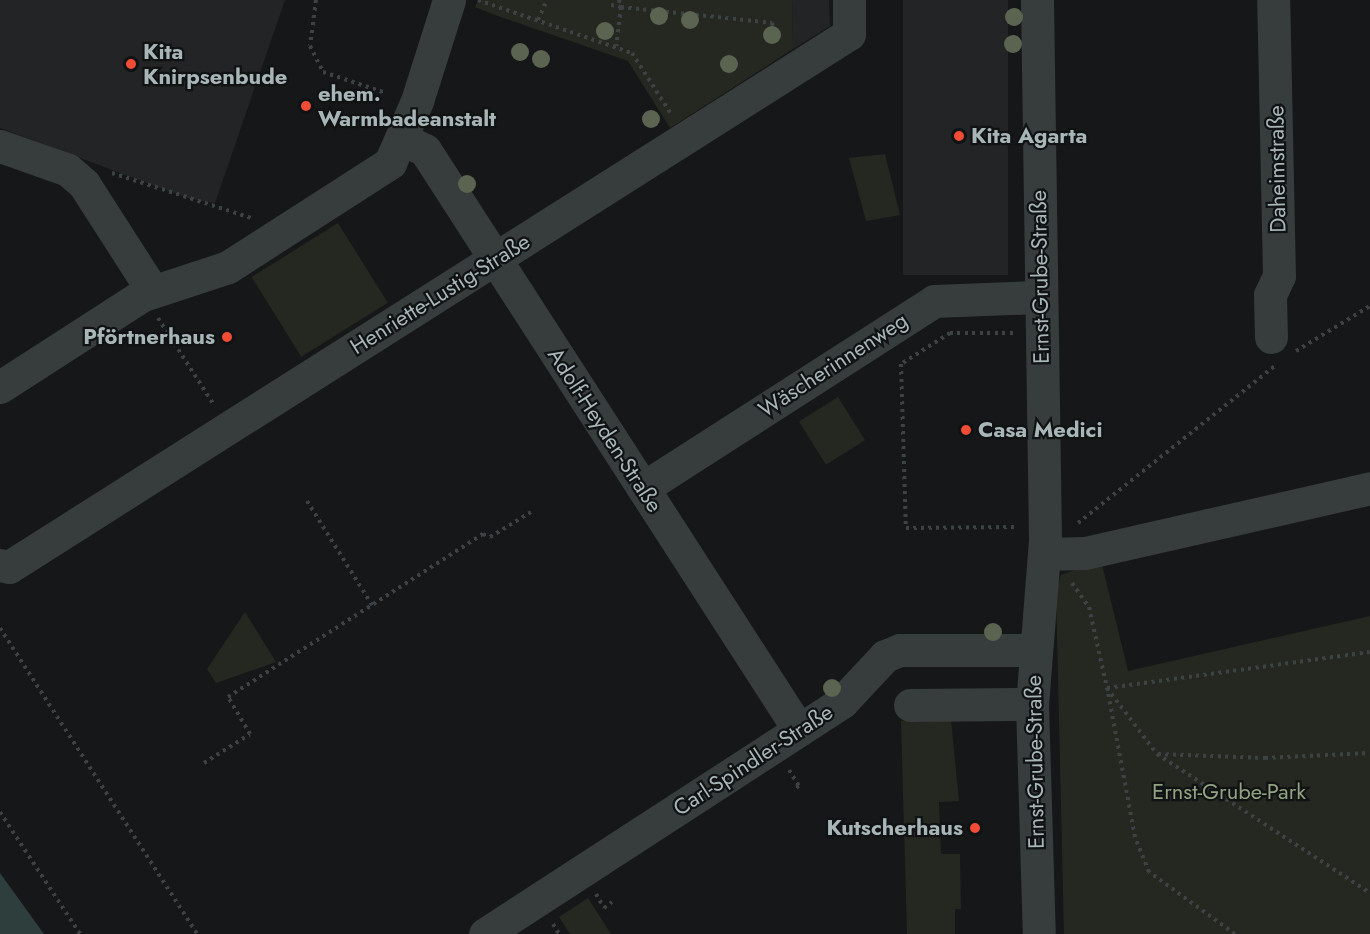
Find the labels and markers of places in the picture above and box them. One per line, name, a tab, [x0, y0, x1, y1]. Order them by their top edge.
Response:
place label: Kita Knirpsenbude	[143, 38, 287, 90]
marker: Kita Knirpsenbude	[124, 57, 138, 71]
place label: ehem. Warmbadeanstalt	[318, 80, 496, 132]
marker: ehem. Warmbadeanstalt	[299, 99, 313, 113]
place label: Kita Agarta	[971, 123, 1087, 149]
marker: Kita Agarta	[952, 129, 966, 143]
place label: Pförtnerhaus	[83, 324, 215, 350]
marker: Pförtnerhaus	[220, 330, 234, 344]
place label: Casa Medici	[978, 417, 1103, 443]
marker: Casa Medici	[959, 423, 973, 437]
place label: Kutscherhaus	[827, 815, 963, 841]
marker: Kutscherhaus	[968, 821, 982, 835]

